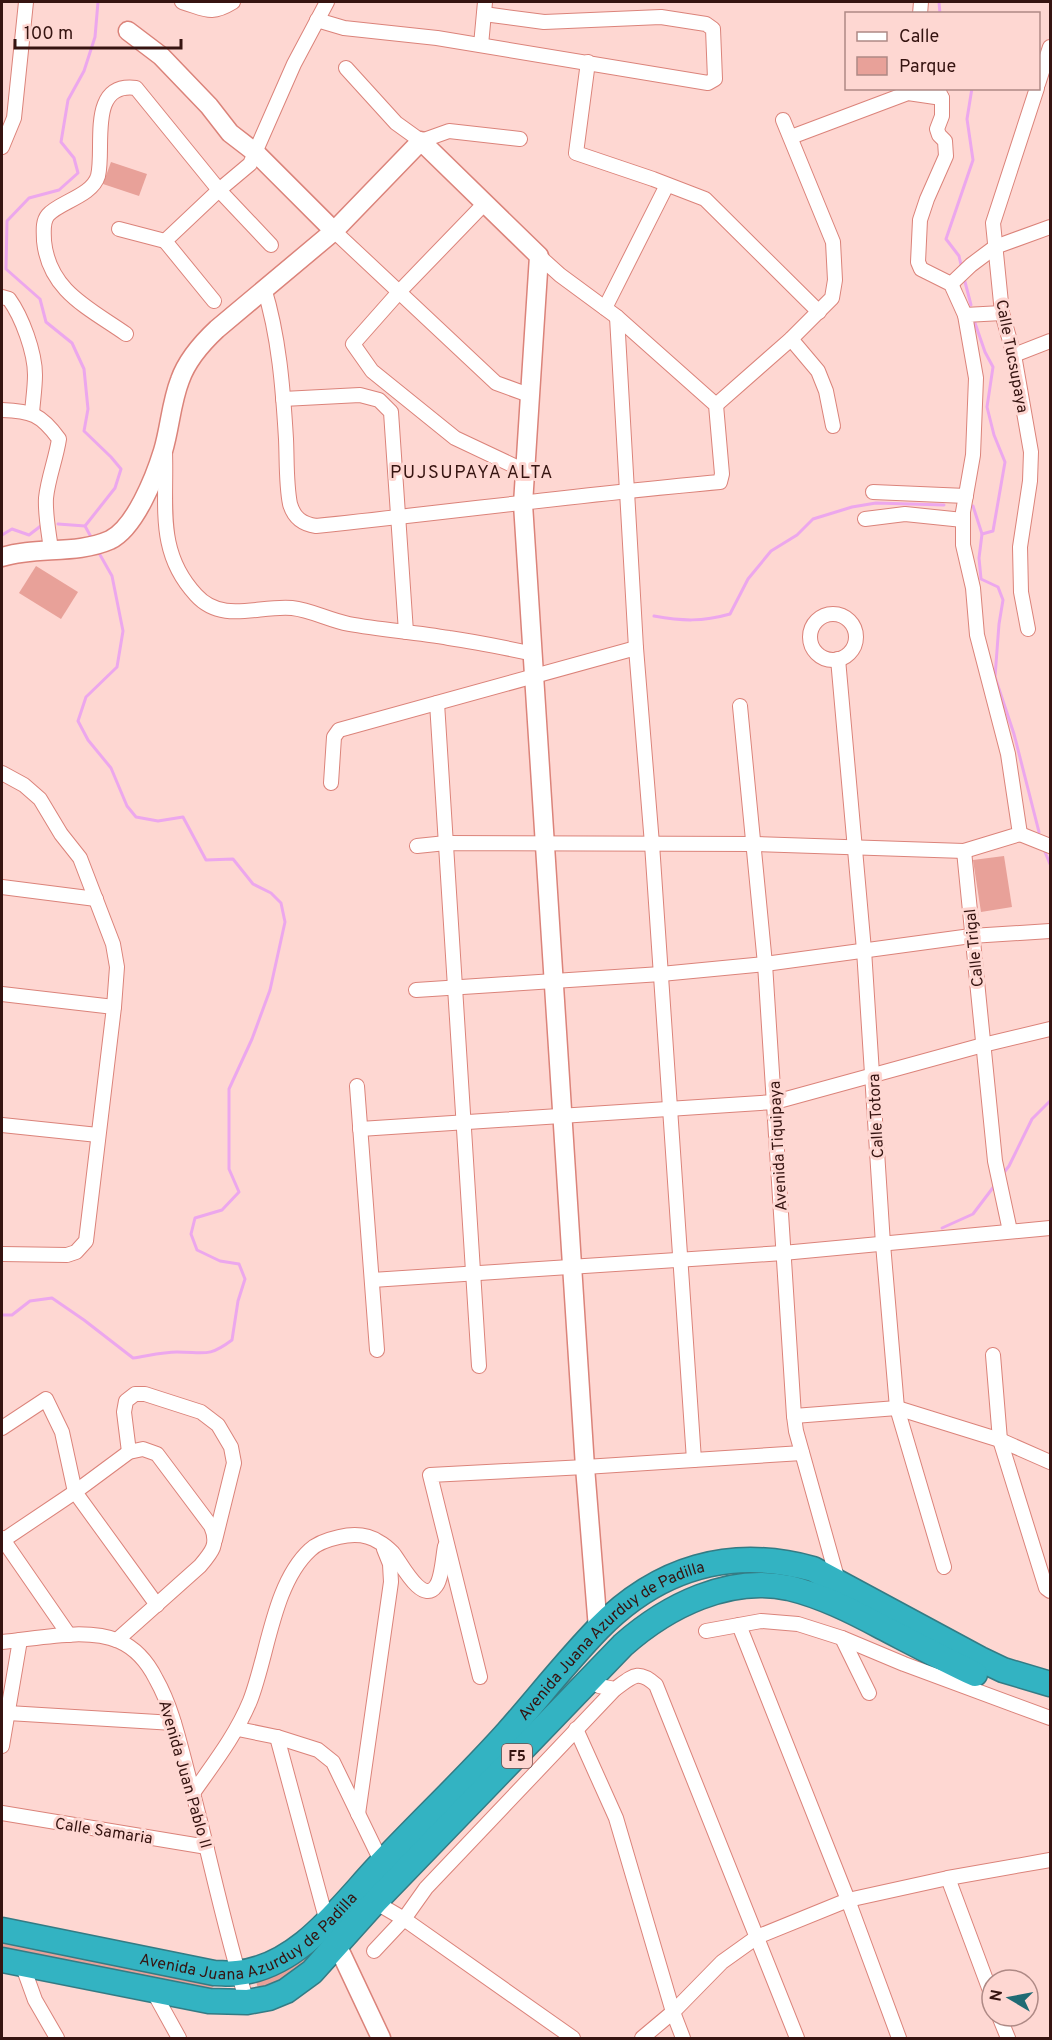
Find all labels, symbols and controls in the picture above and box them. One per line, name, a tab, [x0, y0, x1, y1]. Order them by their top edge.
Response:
scale bar	[15, 12, 182, 50]
legend	[845, 12, 1040, 90]
text: 100 m	[24, 23, 73, 46]
text: Calle	[899, 26, 939, 49]
text: Parque	[899, 56, 956, 79]
street label: Calle Tucsupaya	[990, 298, 1032, 415]
district label: PUJSUPAYA ALTA	[390, 462, 554, 485]
street label: Calle Trigal	[961, 908, 989, 988]
street label: Calle Totora	[865, 1073, 889, 1159]
street label: Avenida Tiquipaya	[766, 1080, 792, 1211]
street label: Avenida Juana Azurduy de Padilla	[515, 1558, 707, 1725]
street label: Avenida Juan Pablo II	[153, 1698, 215, 1851]
road number: F5	[502, 1744, 532, 1768]
street label: Calle Samaria	[53, 1814, 154, 1850]
street label: Avenida Juana Azurduy de Padilla	[138, 1889, 362, 1986]
north arrow	[980, 1968, 1040, 2028]
text: N	[986, 1988, 1008, 2003]

